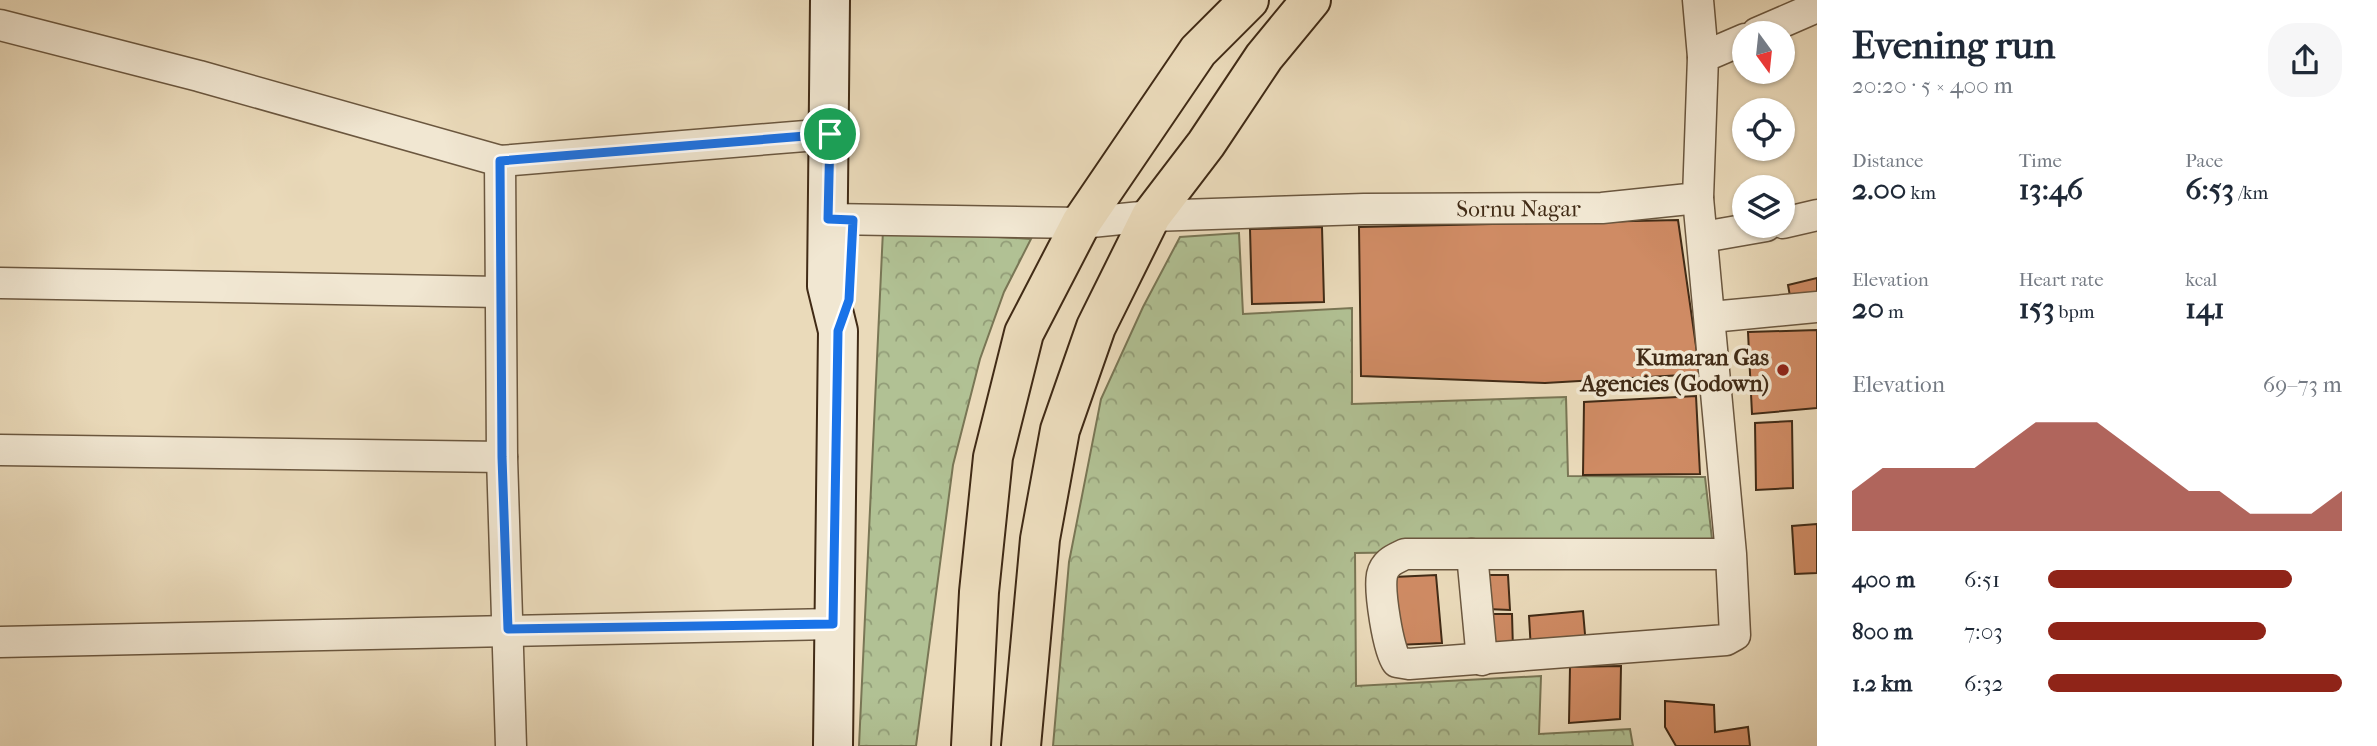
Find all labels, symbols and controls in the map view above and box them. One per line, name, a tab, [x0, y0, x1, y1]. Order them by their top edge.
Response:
north arrow	[1732, 21, 1796, 84]
map controls	[1732, 21, 1795, 238]
text: Evening run	[1852, 23, 2055, 68]
button: share	[2268, 23, 2342, 97]
text: 20:20 · 5 × 400 m	[1852, 72, 2013, 99]
button: locate	[1732, 98, 1795, 161]
pin	[800, 104, 860, 164]
icon: arrive	[811, 115, 849, 153]
text: Distance	[1852, 150, 1923, 172]
text: Time	[2019, 150, 2062, 172]
text: Pace	[2185, 150, 2223, 172]
text: 2.00	[1852, 172, 1906, 207]
text: 13:46	[2019, 172, 2083, 207]
text: 6:53	[2185, 172, 2234, 207]
button: layers	[1732, 175, 1795, 238]
text: km	[1906, 182, 1936, 204]
text: /km	[2234, 182, 2268, 204]
street label: Sornu Nagar	[1456, 195, 1581, 223]
text: Elevation	[1852, 269, 1929, 291]
text: Heart rate	[2019, 269, 2104, 291]
text: kcal	[2185, 269, 2217, 291]
text: 20	[1852, 291, 1884, 326]
text: 153	[2019, 291, 2055, 326]
text: 141	[2185, 291, 2224, 326]
text: m	[1884, 301, 1904, 323]
text: bpm	[2055, 301, 2095, 323]
place label: Kumaran Gas Agencies (Godown)	[1579, 344, 1769, 397]
marker: Kumaran Gas Agencies (Godown)	[1775, 362, 1791, 378]
text: Elevation	[1852, 371, 1945, 398]
text: 69–73 m	[2263, 371, 2342, 398]
text: 400 m	[1852, 566, 1915, 593]
text: 6:51	[1964, 566, 2000, 593]
text: 800 m	[1852, 618, 1913, 645]
text: 7:03	[1964, 618, 2003, 645]
text: 1.2 km	[1852, 670, 1912, 697]
text: 6:32	[1964, 670, 2003, 697]

